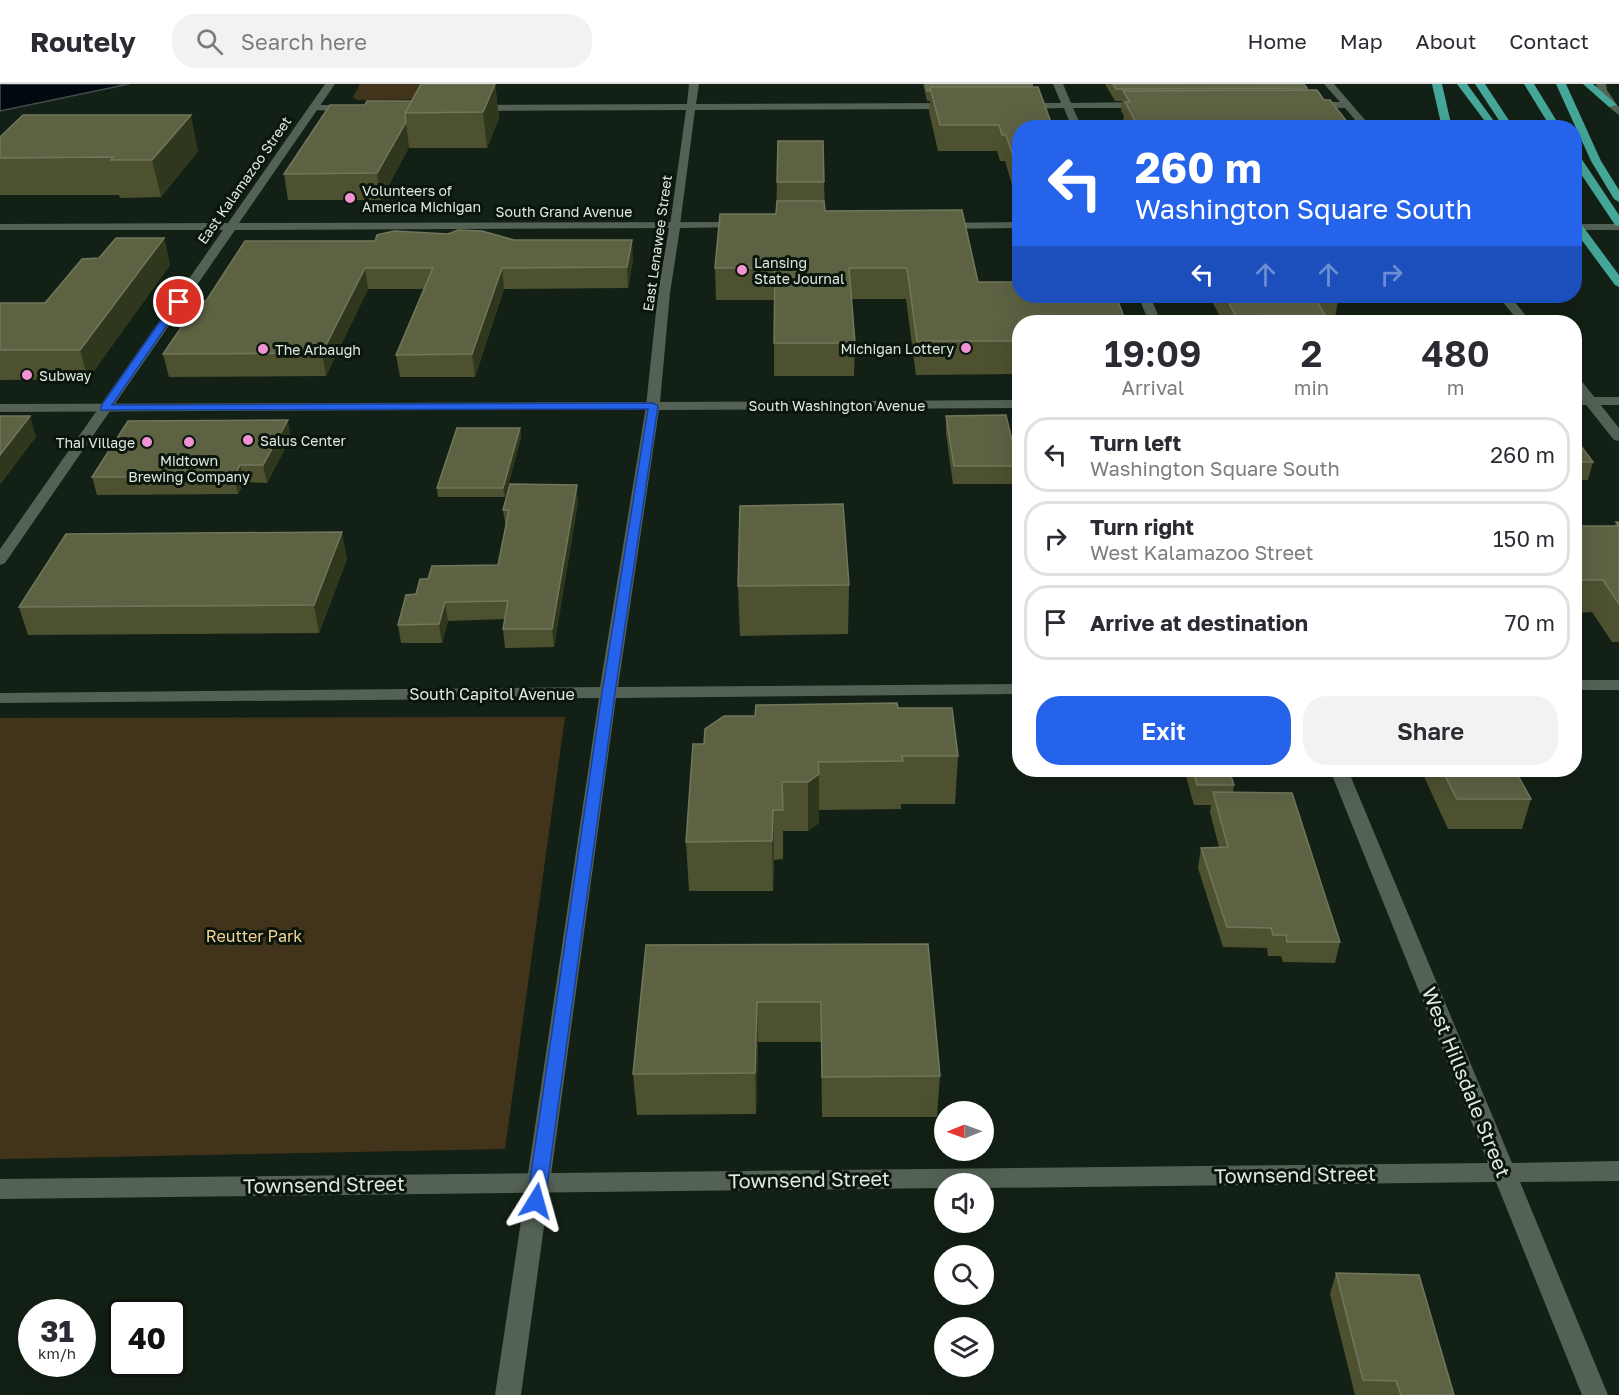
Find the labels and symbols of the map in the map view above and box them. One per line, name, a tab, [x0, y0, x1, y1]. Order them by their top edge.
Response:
street label: East Kalamazoo Street	[193, 113, 295, 247]
street label: East Lenawee Street	[639, 174, 675, 312]
place label: Volunteers of America Michigan	[362, 182, 481, 215]
marker: Volunteers of America Michigan	[343, 191, 357, 205]
street label: South Grand Avenue	[496, 203, 632, 220]
place label: Lansing State Journal	[754, 254, 844, 287]
marker: Lansing State Journal	[735, 263, 749, 277]
pin	[153, 276, 204, 327]
place label: Michigan Lottery	[840, 340, 954, 357]
place label: The Arbaugh	[275, 341, 361, 358]
marker: Michigan Lottery	[959, 341, 973, 355]
marker: The Arbaugh	[256, 342, 270, 356]
place label: Subway	[39, 367, 92, 384]
marker: Subway	[20, 368, 34, 382]
street label: South Washington Avenue	[749, 397, 925, 414]
place label: Salus Center	[260, 432, 347, 449]
marker: Salus Center	[241, 433, 255, 447]
place label: Thai Village	[56, 434, 135, 451]
marker: Thai Village	[140, 435, 154, 449]
marker: Midtown Brewing Company	[182, 435, 196, 449]
place label: Midtown Brewing Company	[128, 452, 250, 485]
street label: South Capitol Avenue	[409, 684, 575, 704]
park label: Reutter Park	[206, 926, 302, 946]
street label: West Hillsdale Street	[1418, 983, 1516, 1181]
north arrow	[934, 1101, 994, 1161]
street label: Townsend Street	[1214, 1161, 1376, 1187]
street label: Townsend Street	[728, 1166, 890, 1192]
position arrow	[504, 1169, 568, 1233]
street label: Townsend Street	[243, 1171, 405, 1197]
speed limit sign: 40	[108, 1299, 186, 1377]

